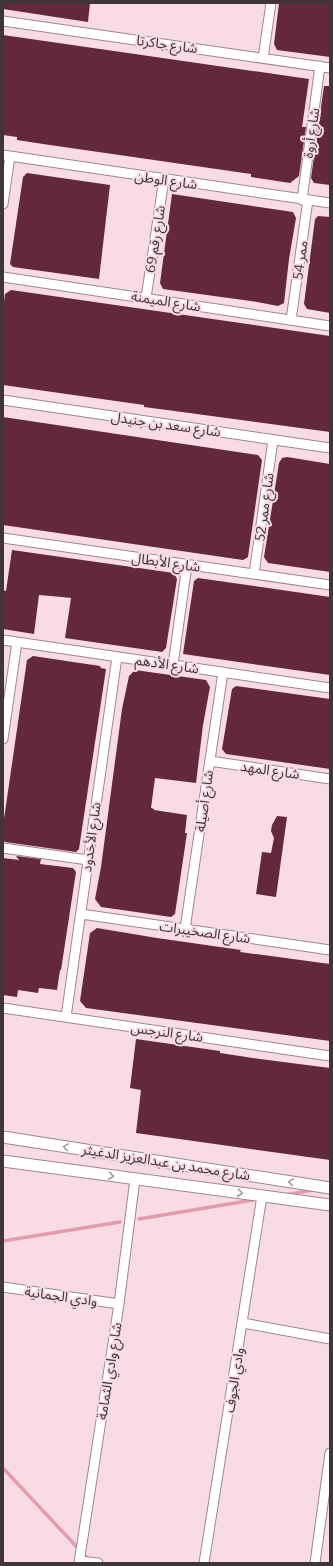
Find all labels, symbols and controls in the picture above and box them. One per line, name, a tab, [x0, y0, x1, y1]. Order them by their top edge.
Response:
street label: شارع جاكرتا	[135, 32, 199, 59]
street label: شارع أروة	[299, 107, 325, 160]
street label: شارع الوطن	[133, 168, 199, 195]
street label: شارع رقم 69	[142, 204, 171, 274]
street label: ممر 54	[289, 239, 312, 281]
street label: شارع الميمنة	[130, 288, 202, 317]
street label: شارع سعد بن جنيدل	[110, 408, 222, 443]
street label: شارع ممر 52	[251, 472, 280, 543]
street label: شارع الأبطال	[130, 549, 201, 578]
street label: شارع الأدهم	[134, 652, 200, 679]
street label: شارع المهد	[239, 758, 301, 785]
street label: شارع أصيلة	[191, 769, 219, 833]
street label: شارع الأخدود	[78, 801, 107, 873]
street label: شارع الصخيبرات	[158, 918, 252, 949]
street label: شارع النرجس	[129, 1019, 204, 1048]
street label: شارع محمد بن عبدالعزيز الدغيثر	[79, 1141, 251, 1186]
one-way arrow	[63, 1143, 69, 1152]
one-way arrow	[108, 1171, 114, 1180]
one-way arrow	[288, 1178, 295, 1187]
one-way arrow	[237, 1188, 243, 1197]
street label: وادي الجمانية	[23, 1283, 99, 1312]
street label: شارع وادي الثمامة	[93, 1321, 128, 1421]
street label: وادي الجوف	[221, 1346, 250, 1414]

